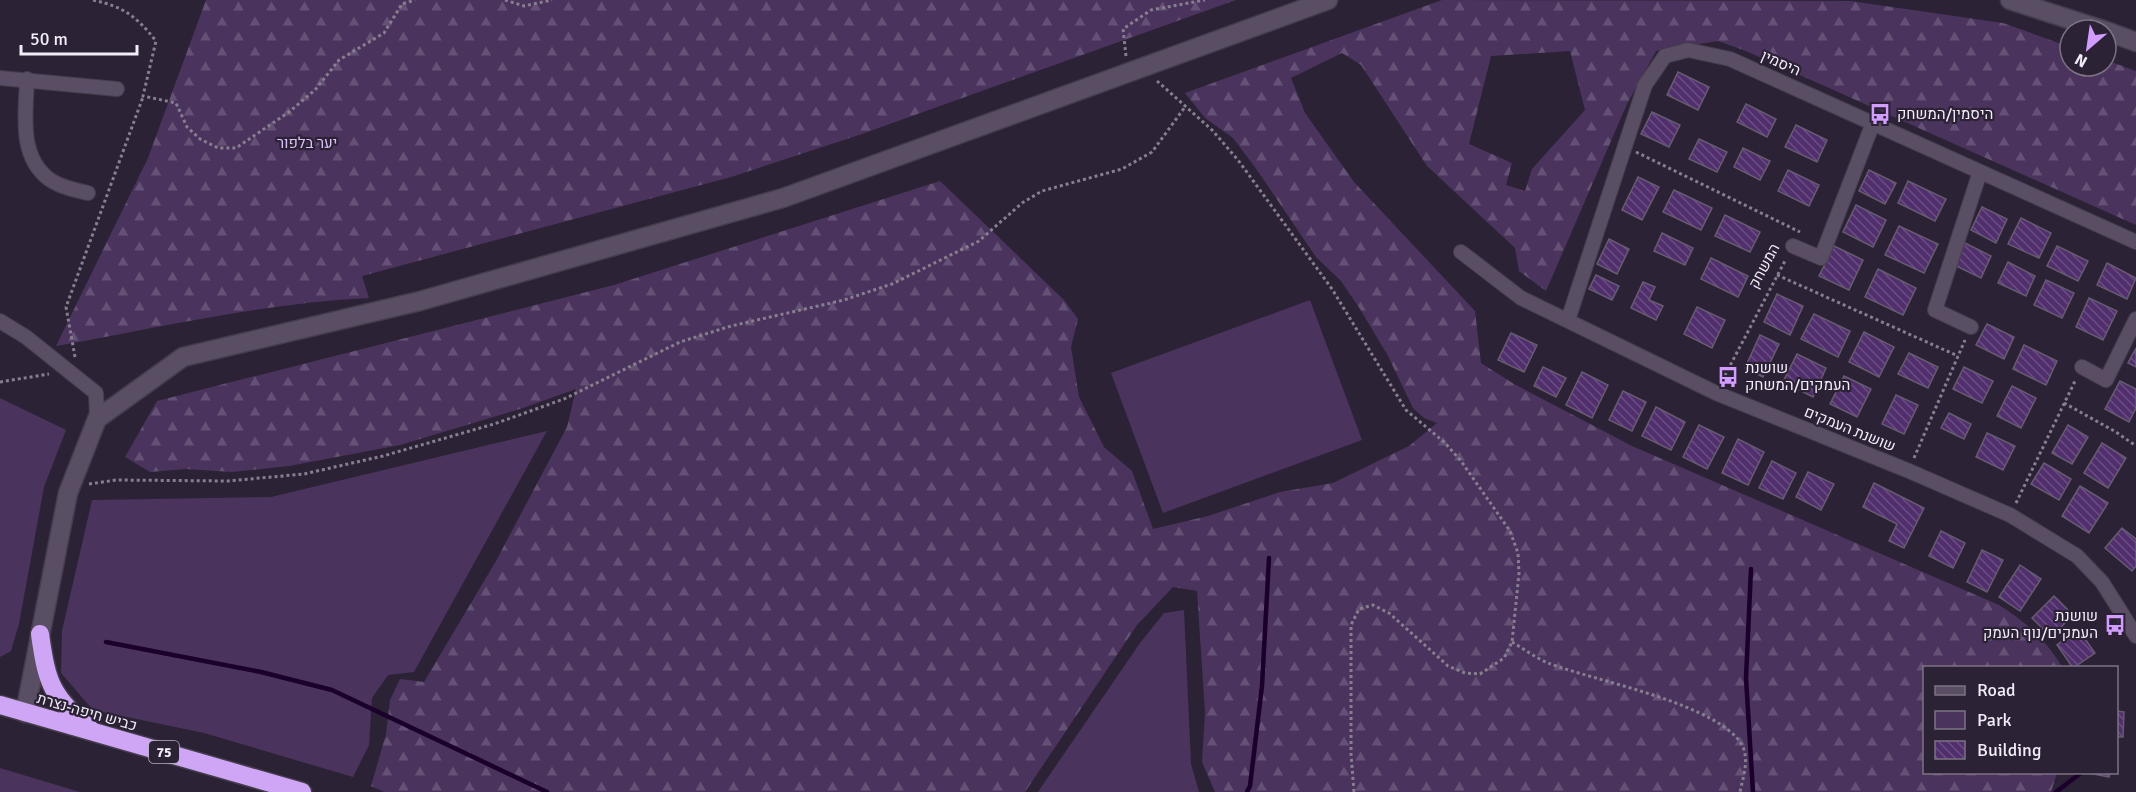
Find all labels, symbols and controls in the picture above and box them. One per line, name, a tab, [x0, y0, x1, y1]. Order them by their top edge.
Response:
scale bar	[21, 18, 136, 56]
north arrow	[2058, 18, 2118, 78]
text: 50 m	[30, 28, 68, 50]
street label: היסמין	[1758, 46, 1804, 80]
text: N	[2071, 49, 2091, 72]
bus stop icon: היסמין/המשחק	[1868, 102, 1892, 126]
place label: היסמין/המשחק	[1897, 105, 1993, 123]
park label: יער בלפור	[277, 134, 337, 152]
street label: המשחק	[1745, 240, 1783, 292]
place label: שושנת העמקים/המשחק	[1745, 359, 1850, 394]
bus stop icon: שושנת העמקים/המשחק	[1716, 365, 1740, 389]
street label: שושנת העמקים	[1802, 403, 1898, 455]
place label: שושנת העמקים/נוף העמק	[1983, 607, 2098, 642]
bus stop icon: שושנת העמקים/נוף העמק	[2103, 613, 2127, 637]
legend	[1923, 666, 2118, 774]
text: Road	[1977, 679, 2016, 701]
street label: כביש חיפה-נצרת	[35, 689, 139, 735]
text: Park	[1977, 709, 2012, 731]
text: Building	[1977, 739, 2041, 761]
road number: 75	[149, 741, 179, 763]

